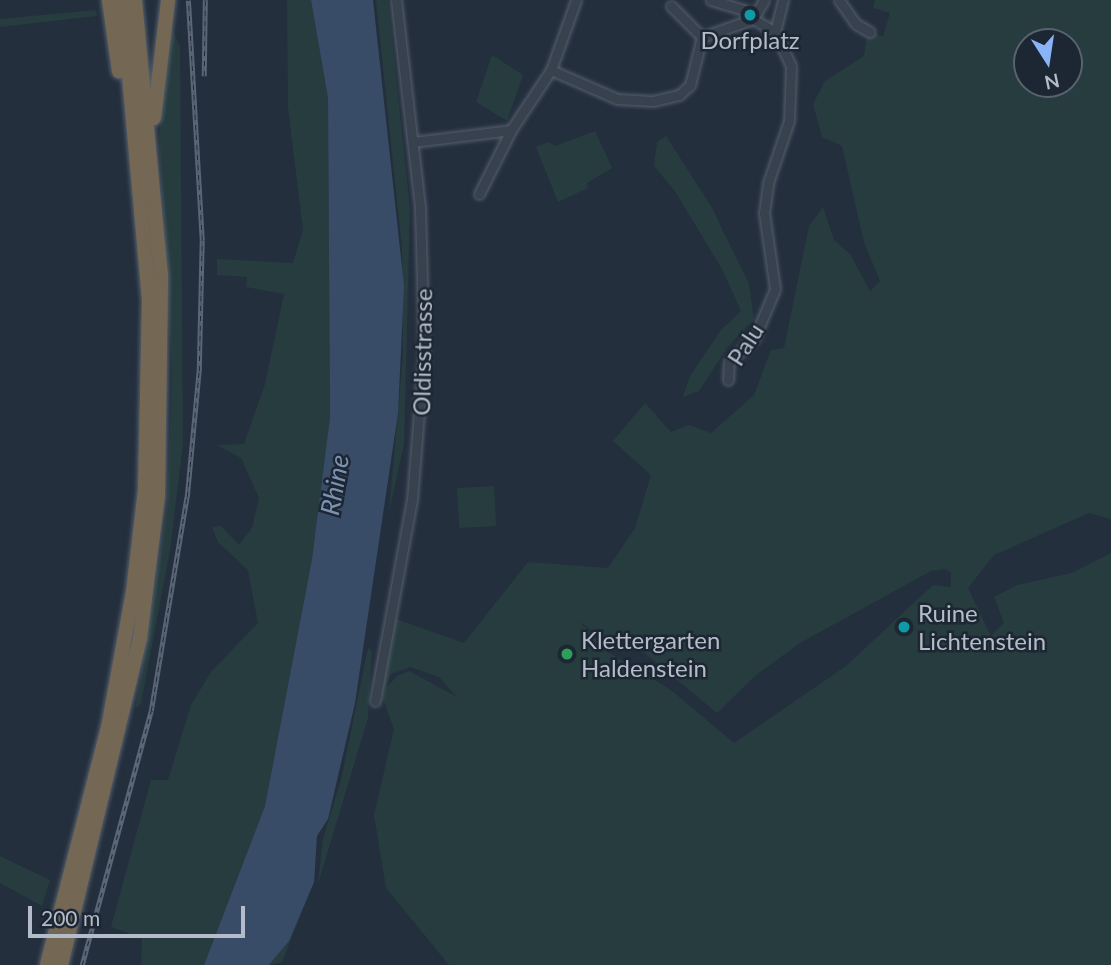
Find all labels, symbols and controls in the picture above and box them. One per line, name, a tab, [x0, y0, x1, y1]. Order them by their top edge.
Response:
marker: Dorfplatz	[742, 7, 758, 23]
place label: Dorfplatz	[700, 26, 800, 54]
north arrow	[1013, 28, 1083, 98]
text: N	[1043, 69, 1062, 95]
street label: Oldisstrasse	[406, 288, 438, 416]
street label: Palu	[721, 317, 769, 371]
water label: Rhine	[314, 452, 356, 518]
place label: Ruine Lichtenstein	[918, 599, 1046, 655]
marker: Ruine Lichtenstein	[896, 619, 912, 635]
place label: Klettergarten Haldenstein	[581, 626, 720, 682]
marker: Klettergarten Haldenstein	[559, 646, 575, 662]
scale bar	[32, 892, 248, 936]
text: 200 m	[41, 905, 100, 930]

